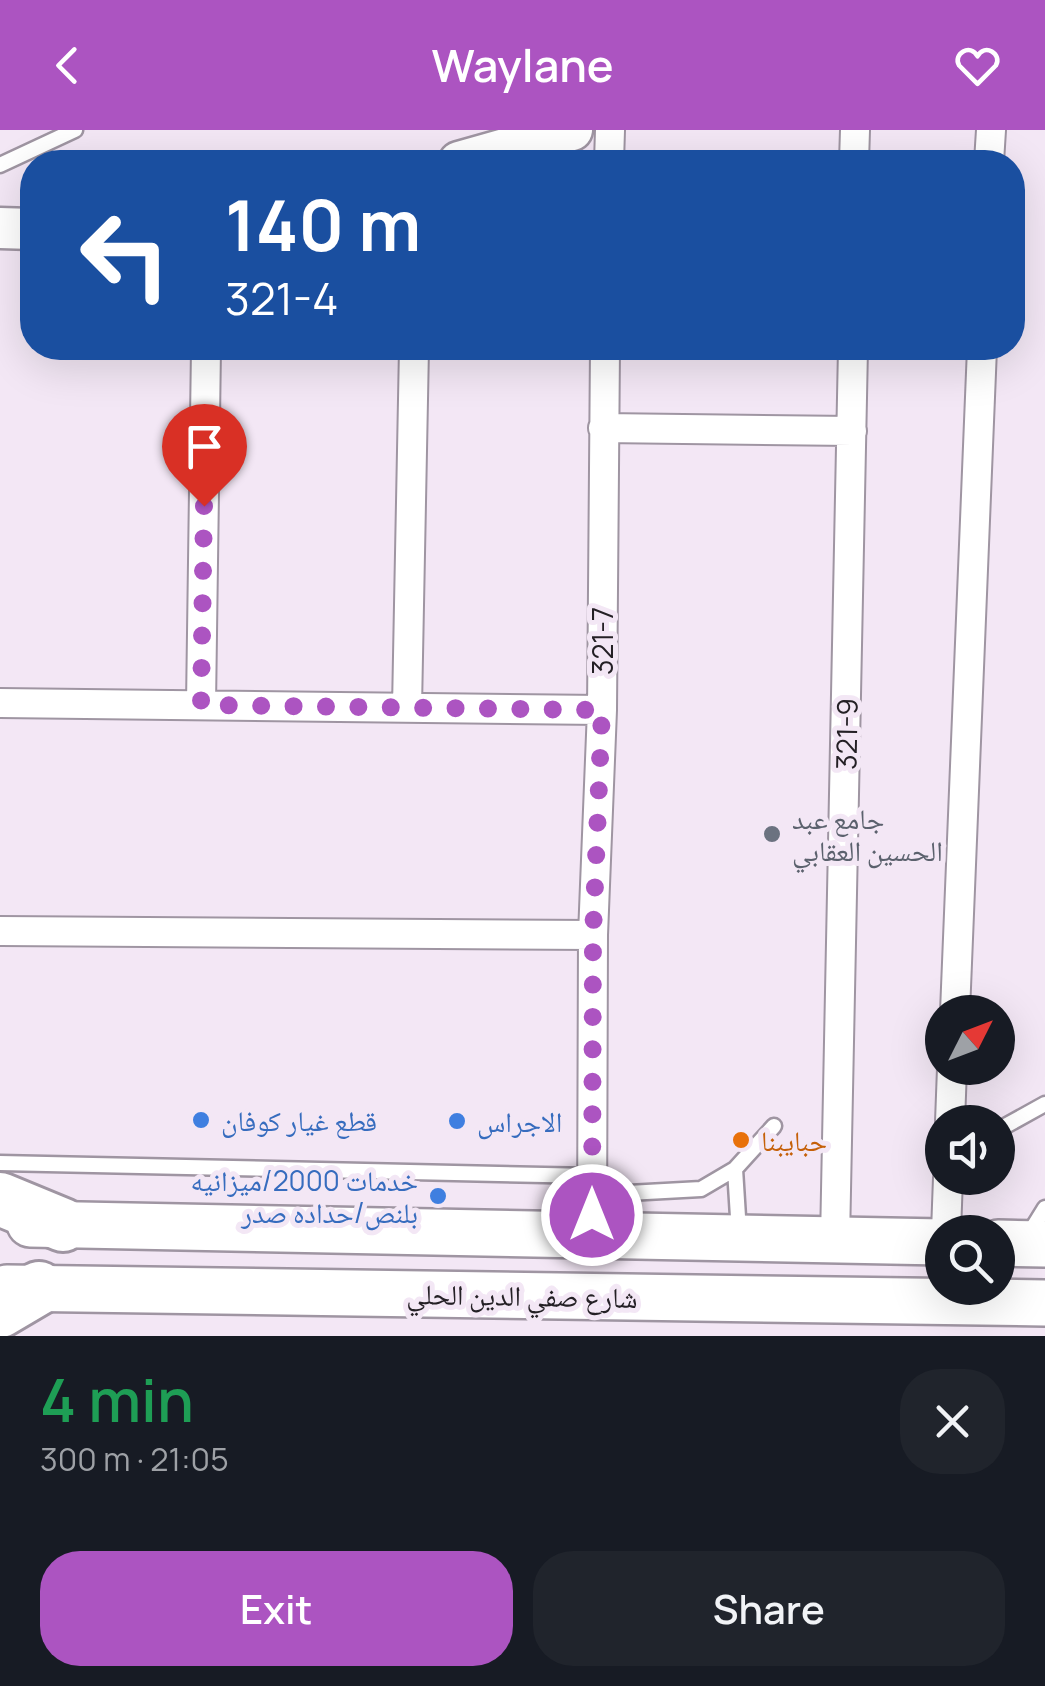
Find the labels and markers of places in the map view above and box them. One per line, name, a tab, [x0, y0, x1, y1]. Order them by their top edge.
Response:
pin	[162, 404, 247, 507]
place label: جامع عبد الحسين العقابي	[792, 799, 943, 874]
marker: جامع عبد الحسين العقابي	[761, 823, 783, 845]
place label: قطع غيار كوفان	[221, 1101, 377, 1139]
place label: الاجراس	[477, 1102, 562, 1140]
marker: قطع غيار كوفان	[190, 1109, 212, 1131]
marker: الاجراس	[446, 1110, 468, 1132]
place label: حبايبنا	[761, 1121, 827, 1159]
marker: حبايبنا	[730, 1129, 752, 1151]
place label: خدمات 2000/ميزانيه بلنص/حداده صدر	[191, 1161, 418, 1231]
marker: خدمات 2000/ميزانيه بلنص/حداده صدر	[427, 1185, 449, 1207]

